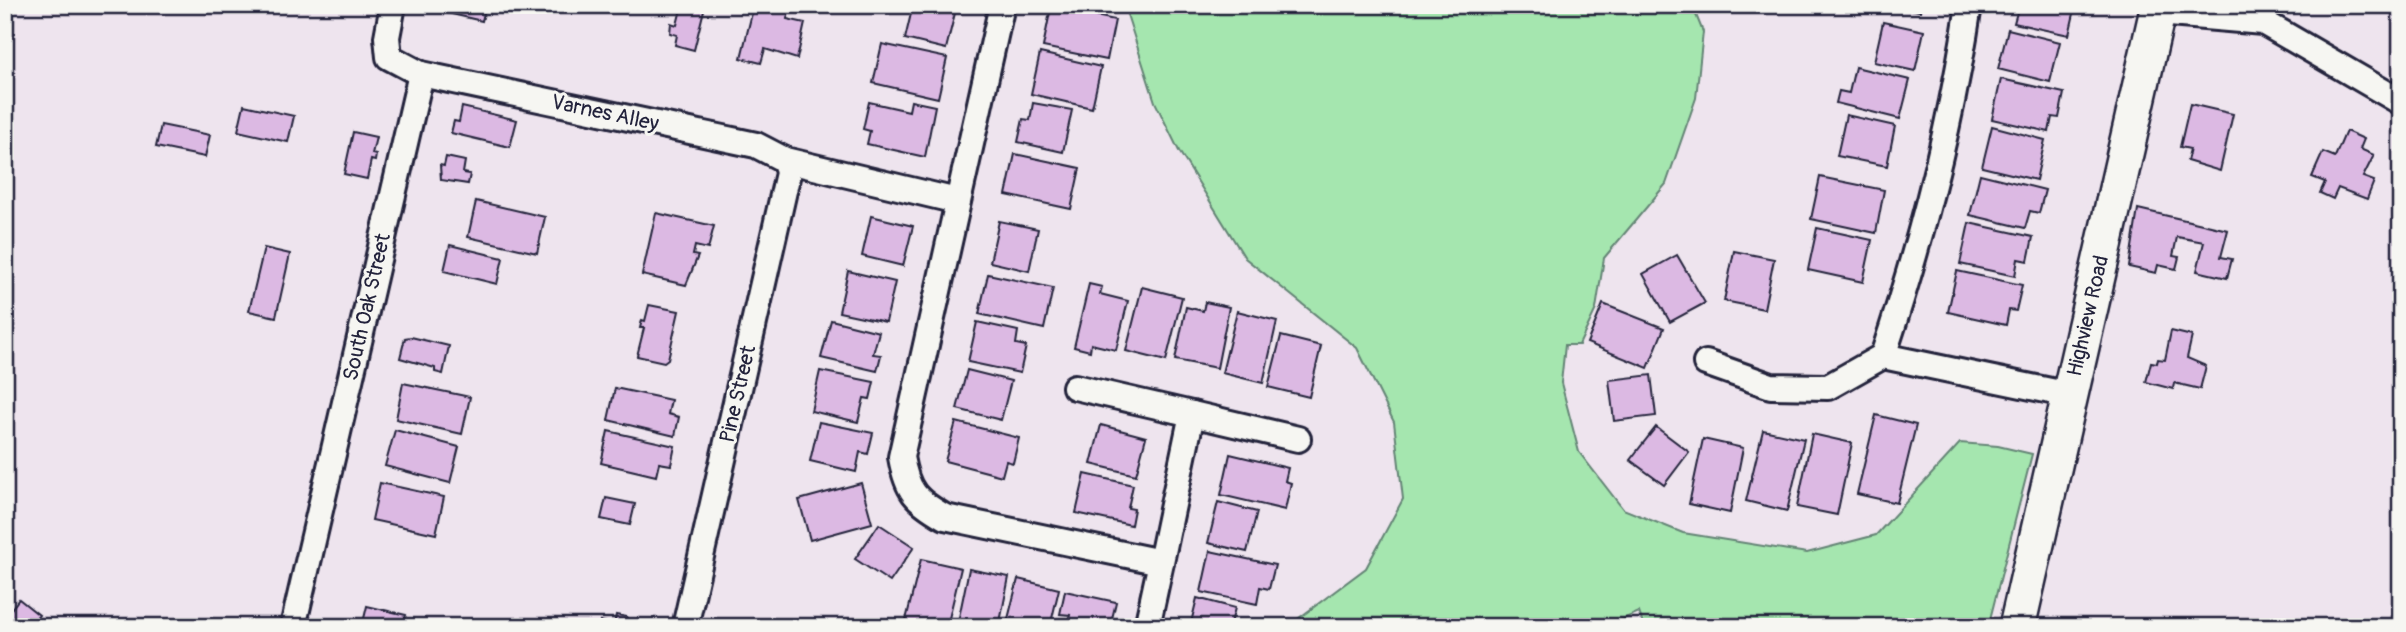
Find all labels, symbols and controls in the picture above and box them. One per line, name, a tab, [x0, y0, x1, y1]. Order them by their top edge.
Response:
street label: Varnes Alley	[549, 88, 661, 138]
street label: South Oak Street	[337, 230, 397, 383]
street label: Highview Road	[2061, 253, 2115, 379]
street label: Pine Street	[714, 342, 762, 445]

